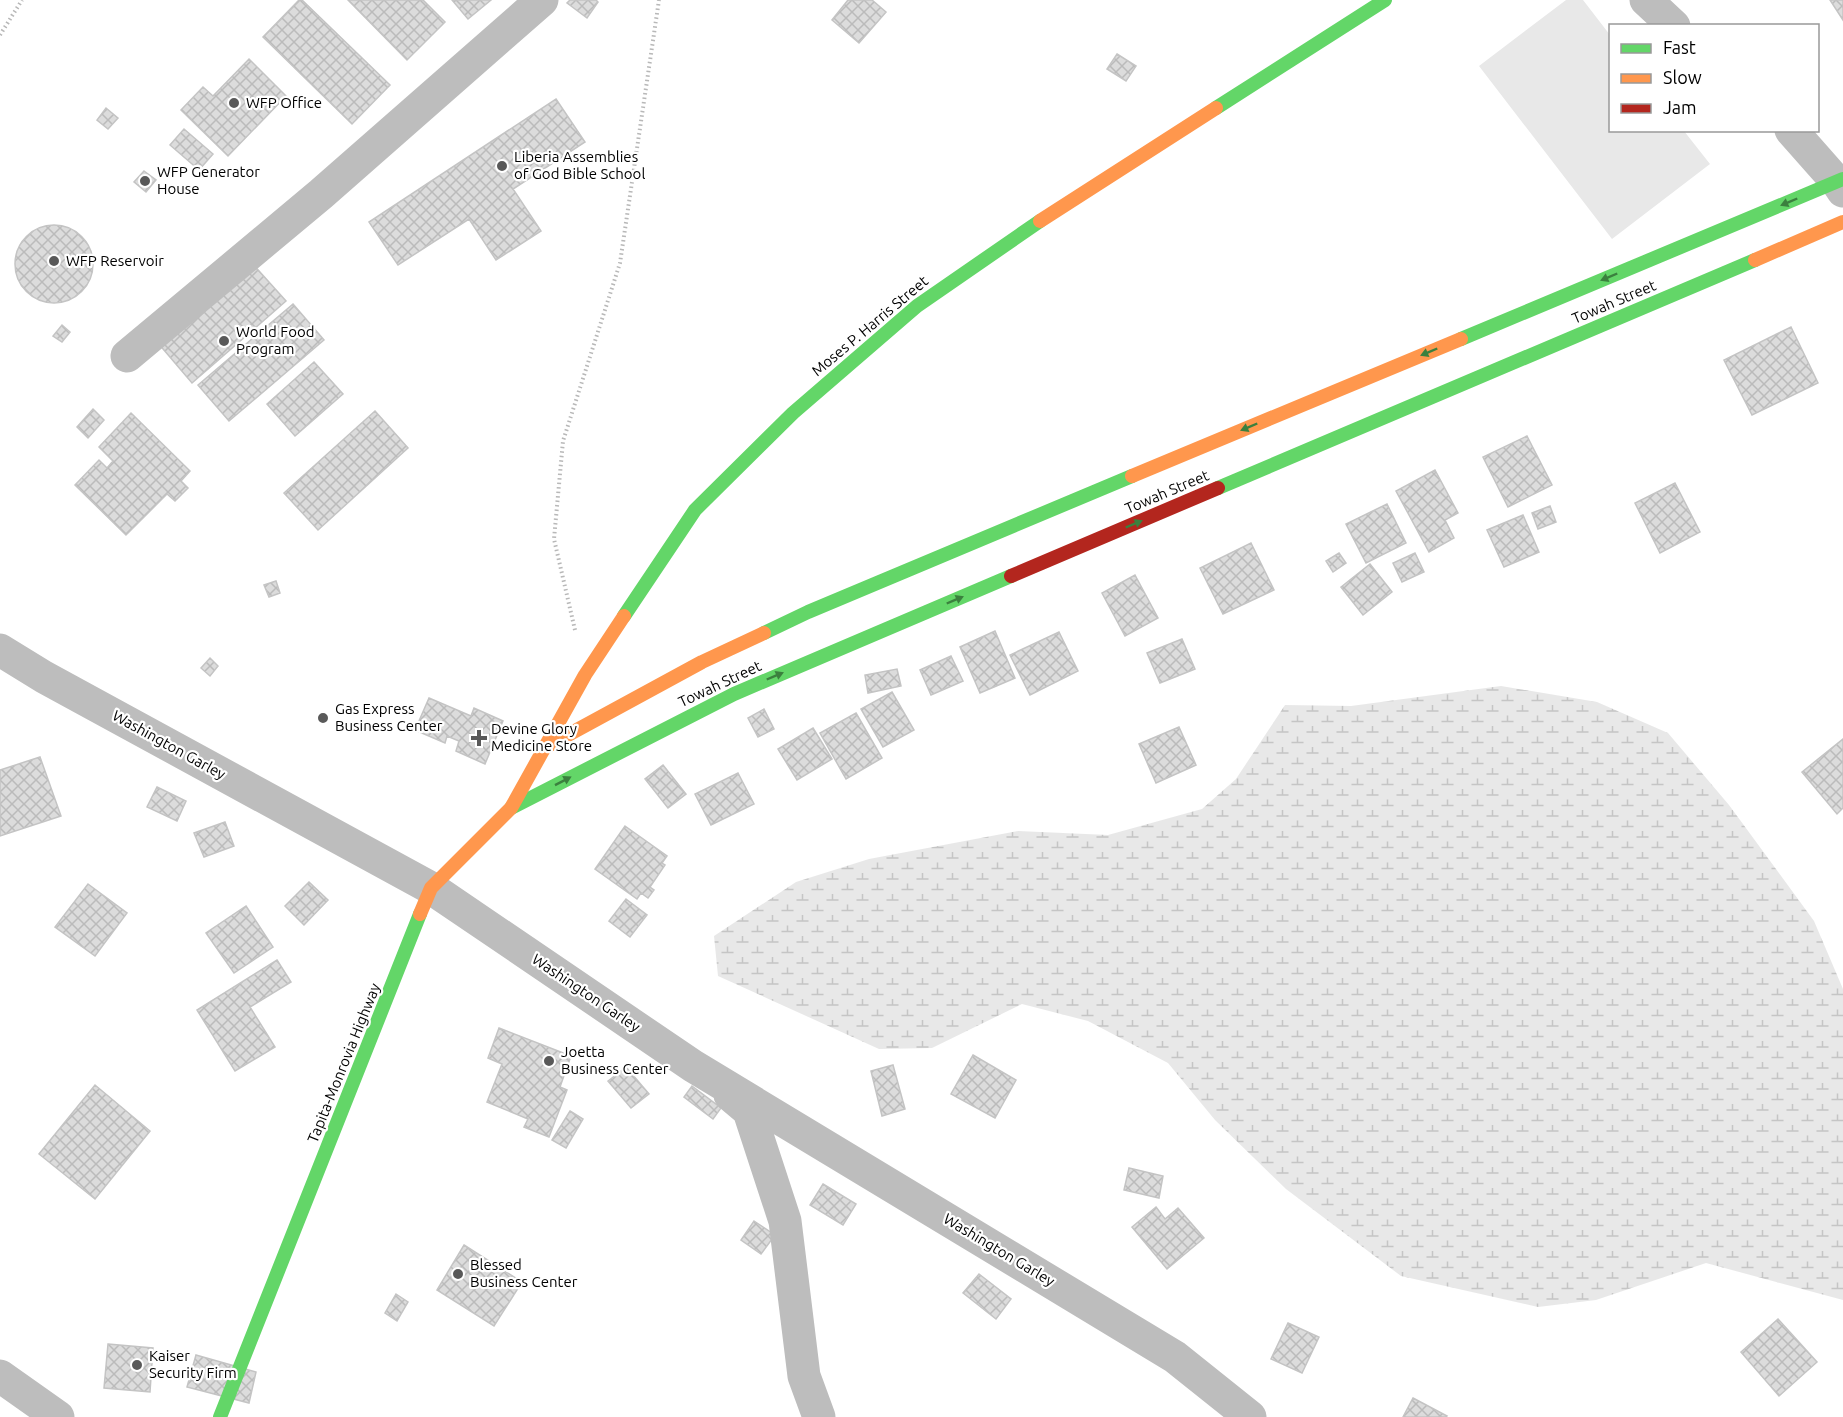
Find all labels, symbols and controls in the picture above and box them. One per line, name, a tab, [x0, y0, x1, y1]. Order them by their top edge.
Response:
legend	[1609, 24, 1819, 132]
text: Fast	[1663, 37, 1696, 57]
text: Slow	[1663, 67, 1702, 87]
place label: WFP Office	[246, 94, 322, 111]
marker: WFP Office	[227, 96, 241, 110]
text: Jam	[1663, 97, 1697, 117]
place label: Liberia Assemblies of God Bible School	[514, 148, 645, 182]
marker: Liberia Assemblies of God Bible School	[495, 159, 509, 173]
place label: WFP Generator House	[157, 163, 260, 197]
marker: WFP Generator House	[138, 174, 152, 188]
one-way arrow	[1780, 198, 1798, 207]
place label: WFP Reservoir	[66, 252, 164, 269]
marker: WFP Reservoir	[47, 254, 61, 268]
street label: Moses P. Harris Street	[808, 272, 931, 379]
one-way arrow	[1600, 273, 1618, 282]
street label: Towah Street	[1569, 276, 1658, 327]
place label: World Food Program	[236, 323, 314, 357]
marker: World Food Program	[217, 334, 231, 348]
one-way arrow	[1420, 347, 1438, 357]
one-way arrow	[1240, 422, 1258, 432]
street label: Towah Street	[1122, 466, 1211, 517]
one-way arrow	[1125, 519, 1143, 528]
one-way arrow	[946, 595, 964, 605]
street label: Towah Street	[676, 657, 764, 710]
one-way arrow	[767, 671, 785, 681]
place label: Gas Express Business Center	[335, 700, 443, 734]
street label: Washington Garley	[110, 706, 229, 783]
marker: Gas Express Business Center	[316, 711, 330, 725]
place label: Devine Glory Medicine Store	[491, 720, 592, 754]
marker: Devine Glory Medicine Store	[472, 731, 486, 745]
one-way arrow	[554, 777, 572, 787]
street label: Washington Garley	[529, 950, 644, 1035]
street label: Tapita-Monrovia Highway	[304, 981, 383, 1145]
place label: Joetta Business Center	[561, 1043, 669, 1077]
marker: Joetta Business Center	[542, 1054, 556, 1068]
street label: Washington Garley	[941, 1210, 1058, 1289]
place label: Blessed Business Center	[470, 1256, 578, 1290]
marker: Blessed Business Center	[451, 1267, 465, 1281]
place label: Kaiser Security Firm	[149, 1347, 237, 1381]
marker: Kaiser Security Firm	[130, 1358, 144, 1372]

